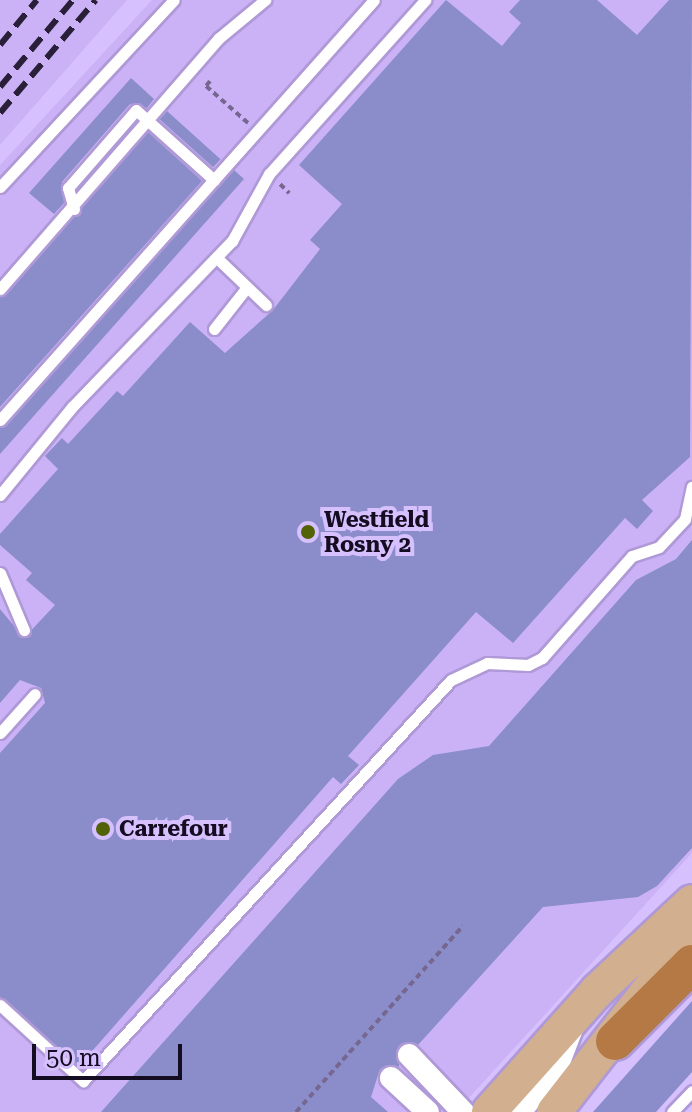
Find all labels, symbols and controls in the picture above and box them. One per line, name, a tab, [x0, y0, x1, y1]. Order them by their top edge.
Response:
place label: Westfield Rosny 2	[324, 506, 429, 558]
marker: Westfield Rosny 2	[299, 523, 317, 541]
place label: Carrefour	[119, 816, 228, 842]
marker: Carrefour	[94, 820, 112, 838]
scale bar	[36, 1028, 186, 1078]
text: 50 m	[46, 1044, 101, 1072]

